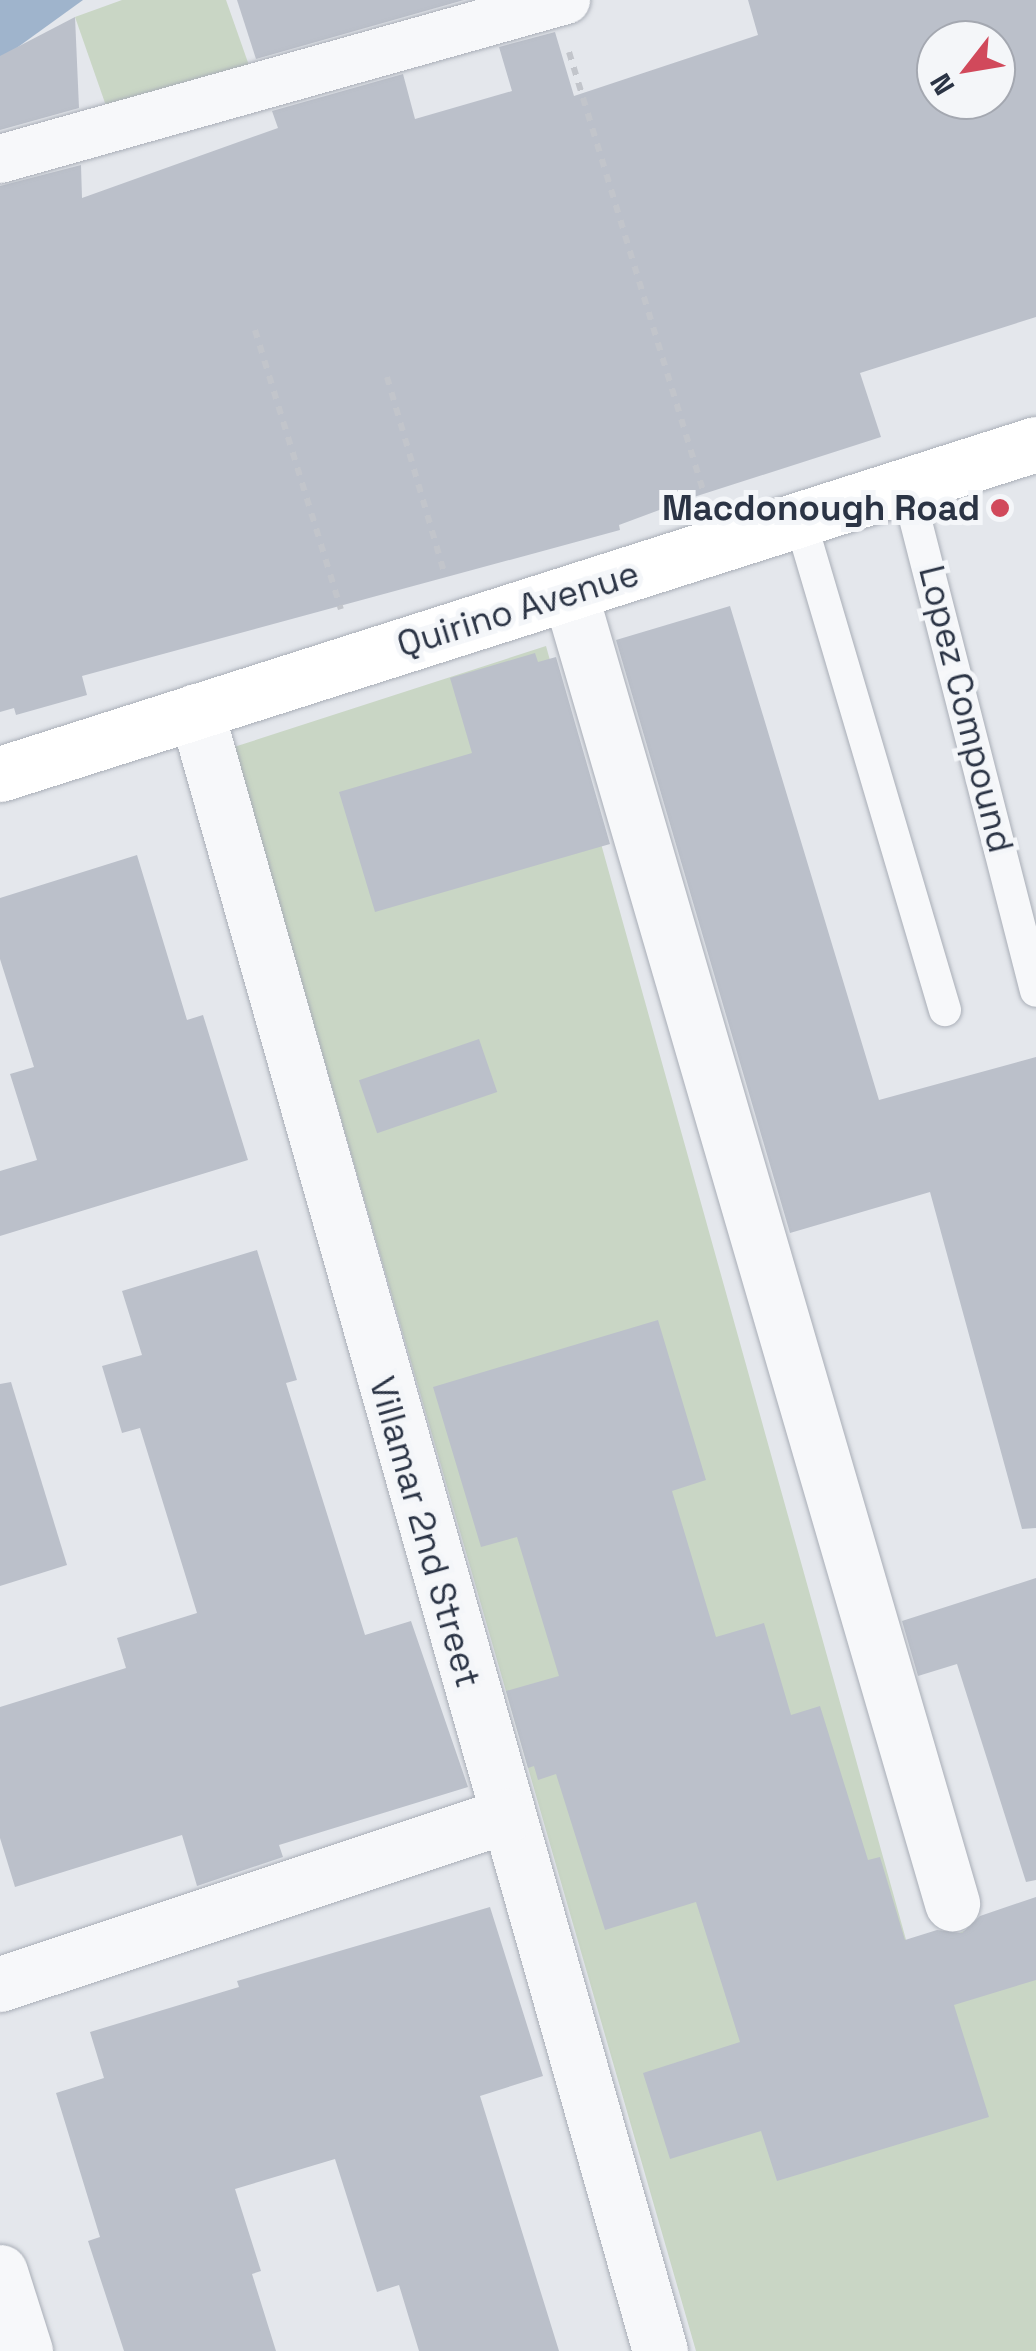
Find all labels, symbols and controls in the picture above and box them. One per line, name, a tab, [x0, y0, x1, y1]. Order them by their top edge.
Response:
north arrow	[916, 20, 1016, 120]
text: N	[922, 67, 962, 102]
place label: Macdonough Road	[662, 487, 980, 529]
marker: Macdonough Road	[989, 497, 1011, 519]
street label: Quirino Avenue	[392, 552, 644, 666]
street label: Lopez Compound	[910, 561, 1022, 857]
street label: Villamar 2nd Street	[361, 1372, 489, 1692]

